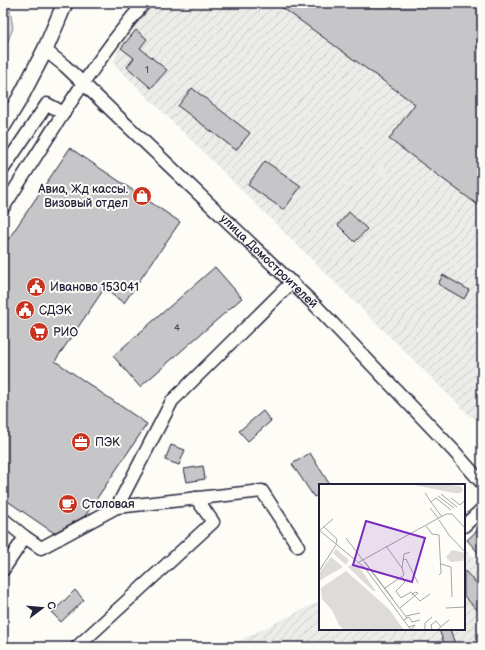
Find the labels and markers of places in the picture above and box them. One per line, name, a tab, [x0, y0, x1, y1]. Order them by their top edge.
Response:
place label: Авиа, Жд кассы. Визовый отдел	[37, 182, 128, 211]
shop icon: Авиа, Жд кассы. Визовый отдел	[131, 185, 153, 207]
public building icon: Иваново 153041	[25, 276, 47, 298]
place label: Иваново 153041	[50, 280, 139, 295]
public building icon: СДЭК	[14, 299, 36, 321]
place label: СДЭК	[39, 303, 72, 318]
supermarket icon: РИО	[28, 321, 50, 343]
place label: РИО	[53, 325, 78, 340]
office icon: ПЭК	[70, 431, 92, 453]
place label: ПЭК	[95, 435, 120, 450]
cafe icon: Столовая	[57, 493, 79, 515]
place label: Столовая	[82, 497, 135, 512]

